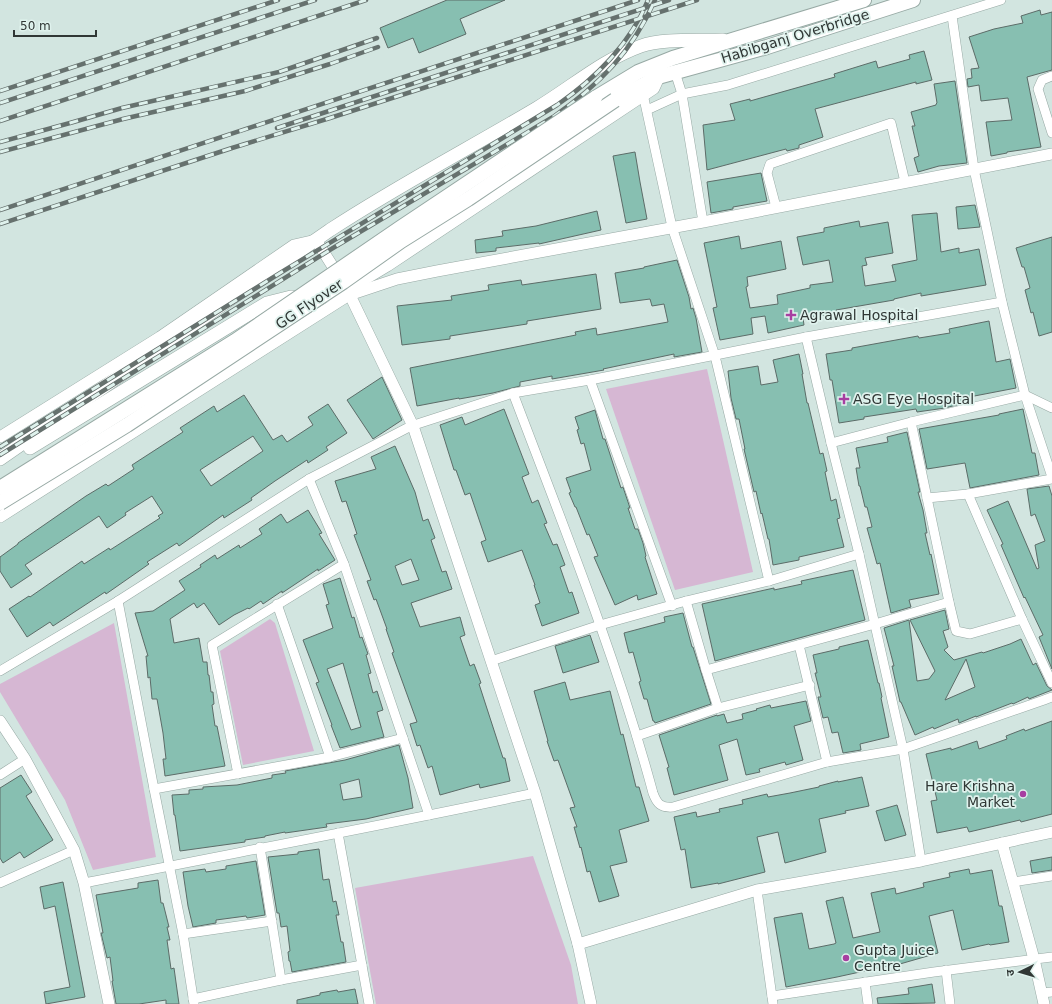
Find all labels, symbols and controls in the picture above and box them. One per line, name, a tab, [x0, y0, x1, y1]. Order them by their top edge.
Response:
street label: Habibganj Overbridge	[719, 6, 871, 66]
scale bar	[14, 12, 96, 38]
text: 50 m	[20, 19, 51, 33]
street label: GG Flyover	[272, 276, 346, 332]
place label: Agrawal Hospital	[800, 307, 918, 323]
marker: Agrawal Hospital	[785, 309, 797, 321]
place label: ASG Eye Hospital	[853, 391, 974, 407]
marker: ASG Eye Hospital	[838, 393, 850, 405]
place label: Hare Krishna Market	[925, 778, 1016, 810]
marker: Hare Krishna Market	[1018, 789, 1028, 799]
place label: Gupta Juice Centre	[854, 942, 934, 974]
north arrow	[1000, 952, 1040, 992]
marker: Gupta Juice Centre	[841, 953, 851, 963]
text: उ	[1004, 968, 1017, 977]

